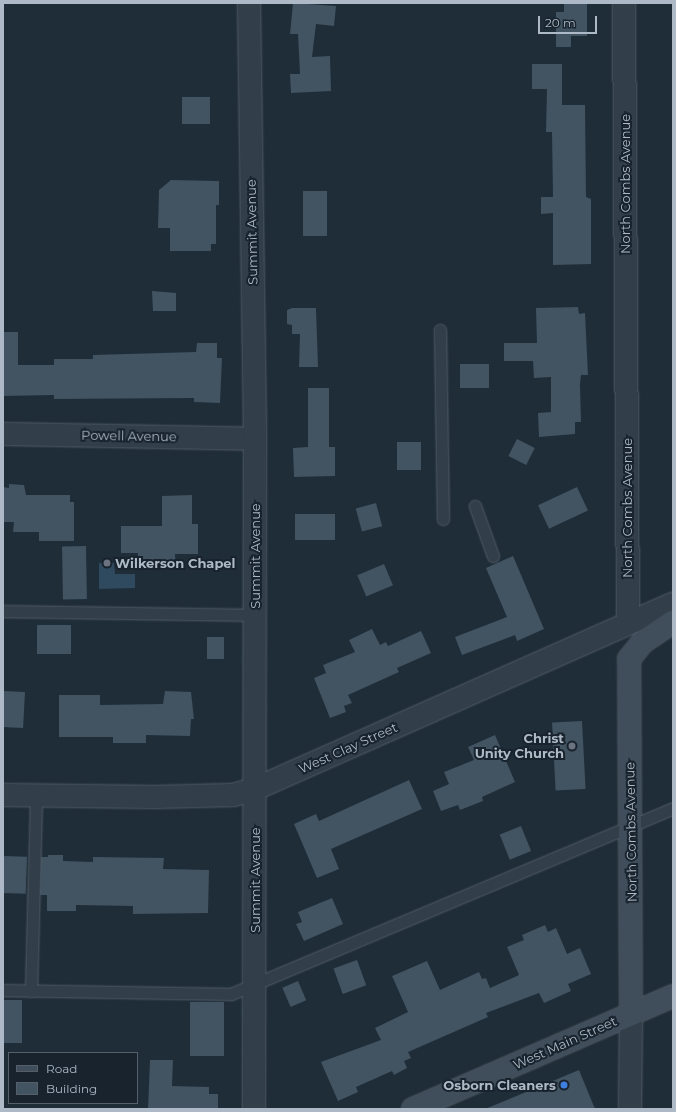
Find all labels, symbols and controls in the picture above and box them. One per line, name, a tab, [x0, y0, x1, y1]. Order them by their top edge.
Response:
scale bar	[540, 8, 599, 34]
text: 20 m	[545, 15, 576, 30]
street label: North Combs Avenue	[617, 114, 633, 254]
street label: Summit Avenue	[243, 179, 261, 285]
street label: Powell Avenue	[81, 427, 177, 445]
street label: North Combs Avenue	[619, 438, 635, 578]
street label: Summit Avenue	[247, 503, 263, 609]
place label: Wilkerson Chapel	[115, 555, 235, 571]
marker: Wilkerson Chapel	[102, 558, 112, 568]
street label: West Clay Street	[296, 719, 400, 777]
place label: Christ Unity Church	[475, 731, 564, 762]
marker: Christ Unity Church	[567, 741, 577, 751]
street label: North Combs Avenue	[622, 762, 640, 902]
street label: Summit Avenue	[247, 827, 263, 933]
street label: West Main Street	[511, 1013, 619, 1073]
legend	[8, 1052, 138, 1104]
text: Road	[46, 1061, 77, 1076]
place label: Osborn Cleaners	[443, 1077, 556, 1093]
marker: Osborn Cleaners	[559, 1080, 569, 1090]
text: Building	[46, 1081, 97, 1096]

